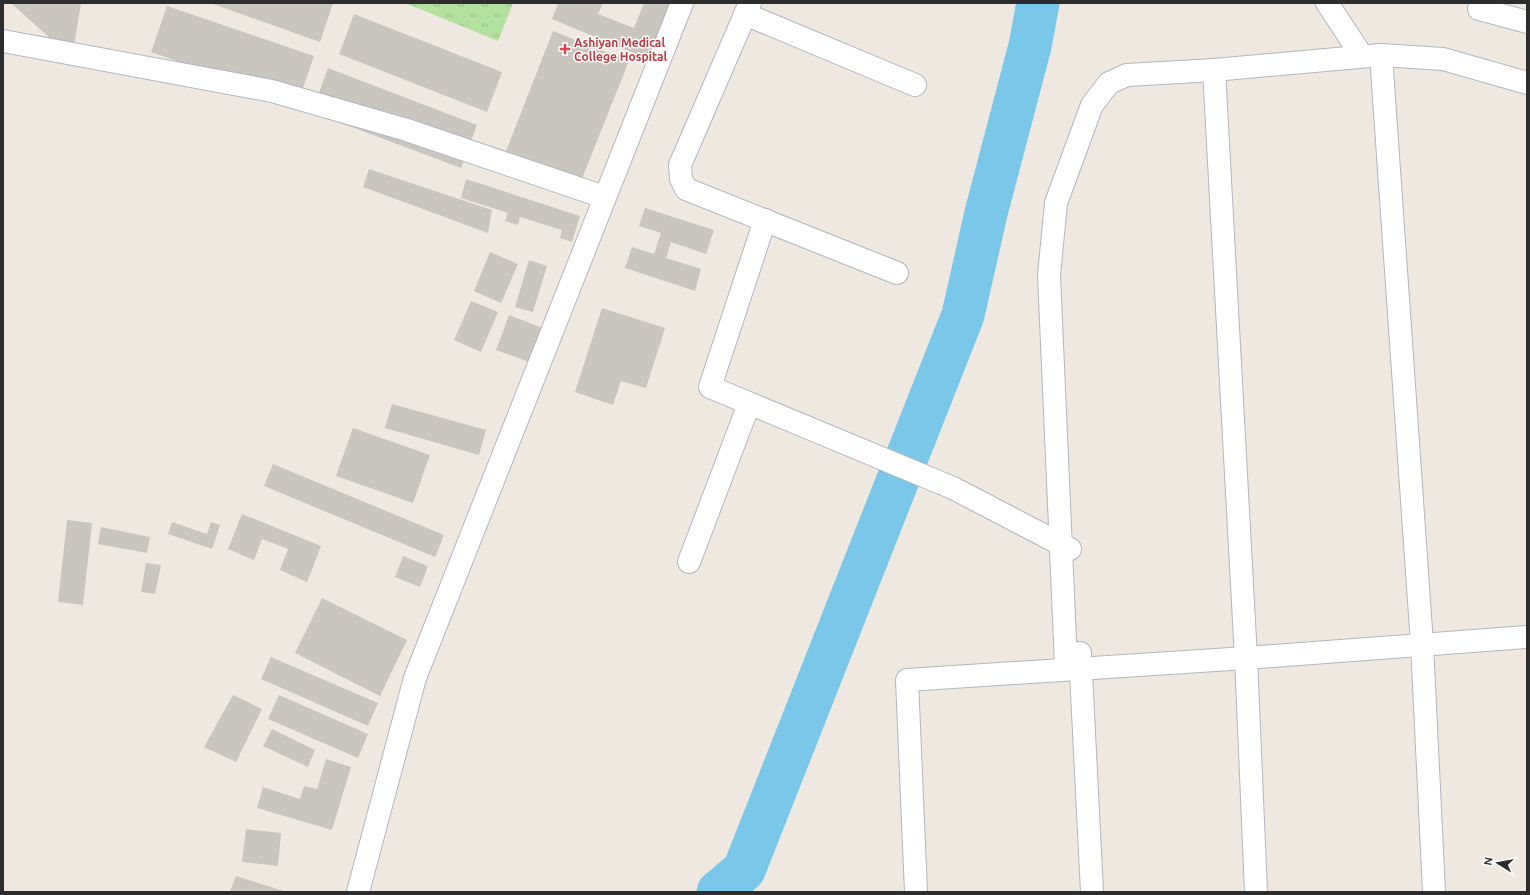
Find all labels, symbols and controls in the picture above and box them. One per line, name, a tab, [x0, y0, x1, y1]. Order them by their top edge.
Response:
place label: Ashiyan Medical College Hospital	[574, 36, 667, 63]
marker: Ashiyan Medical College Hospital	[559, 43, 571, 55]
north arrow	[1478, 843, 1518, 883]
text: N	[1482, 856, 1495, 866]

